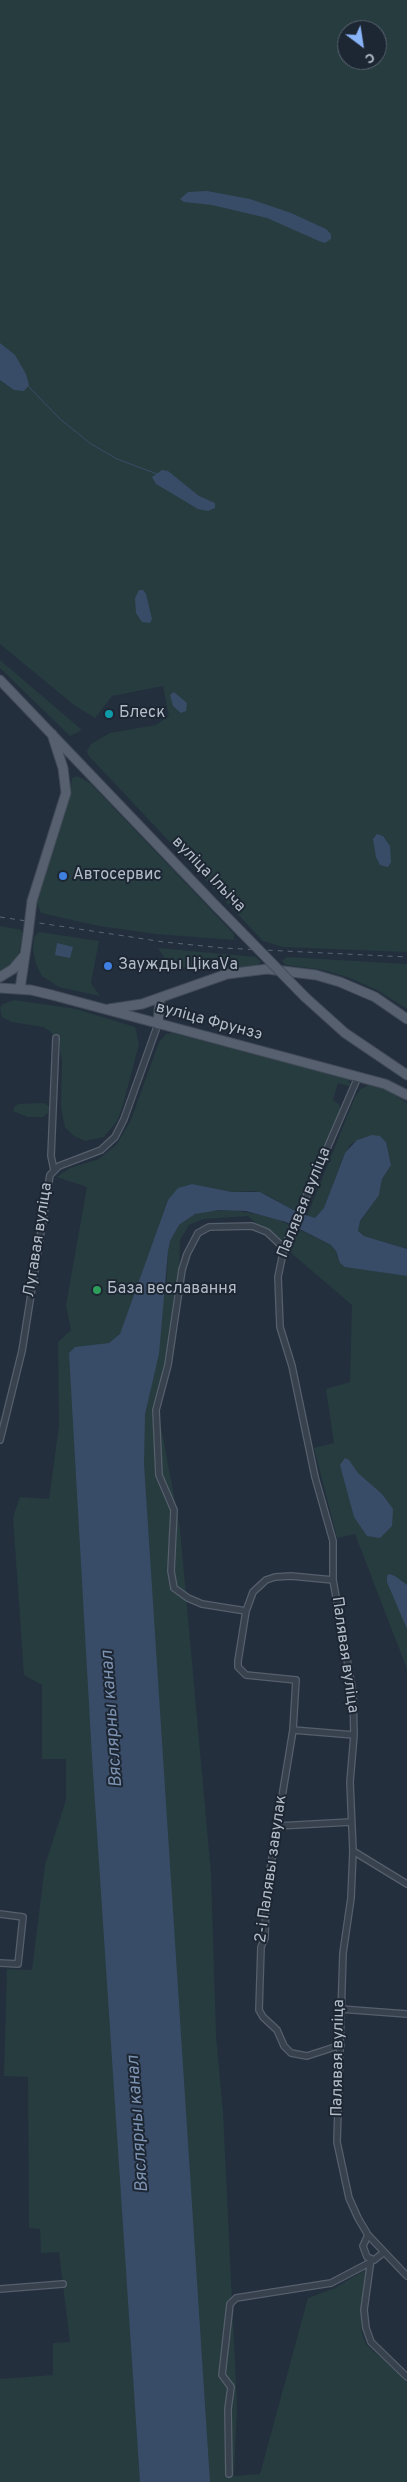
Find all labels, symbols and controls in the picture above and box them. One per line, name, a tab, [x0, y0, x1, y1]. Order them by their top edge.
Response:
north arrow	[337, 20, 387, 70]
text: С	[361, 48, 378, 67]
place label: Блеск	[119, 704, 165, 724]
marker: Блеск	[103, 708, 115, 720]
street label: вуліца Ільіча	[167, 833, 249, 917]
place label: Автосервис	[73, 866, 162, 886]
marker: Автосервис	[57, 870, 69, 882]
place label: Заужды ЦікаVа	[118, 956, 238, 976]
marker: Заужды ЦікаVа	[102, 960, 114, 972]
street label: вуліца Фрунзэ	[154, 999, 264, 1045]
street label: Палявая вуліца	[274, 1145, 336, 1261]
street label: Лугавая вуліца	[20, 1181, 58, 1299]
place label: База веславання	[107, 1280, 237, 1300]
marker: База веславання	[91, 1284, 103, 1296]
street label: Палявая вуліца	[326, 1595, 362, 1715]
water label: Вяслярны канал	[97, 1650, 129, 1788]
street label: 2-і Палявы завулак	[252, 1794, 292, 1944]
street label: Палявая вуліца	[328, 1999, 350, 2117]
water label: Вяслярны канал	[123, 2055, 155, 2193]

